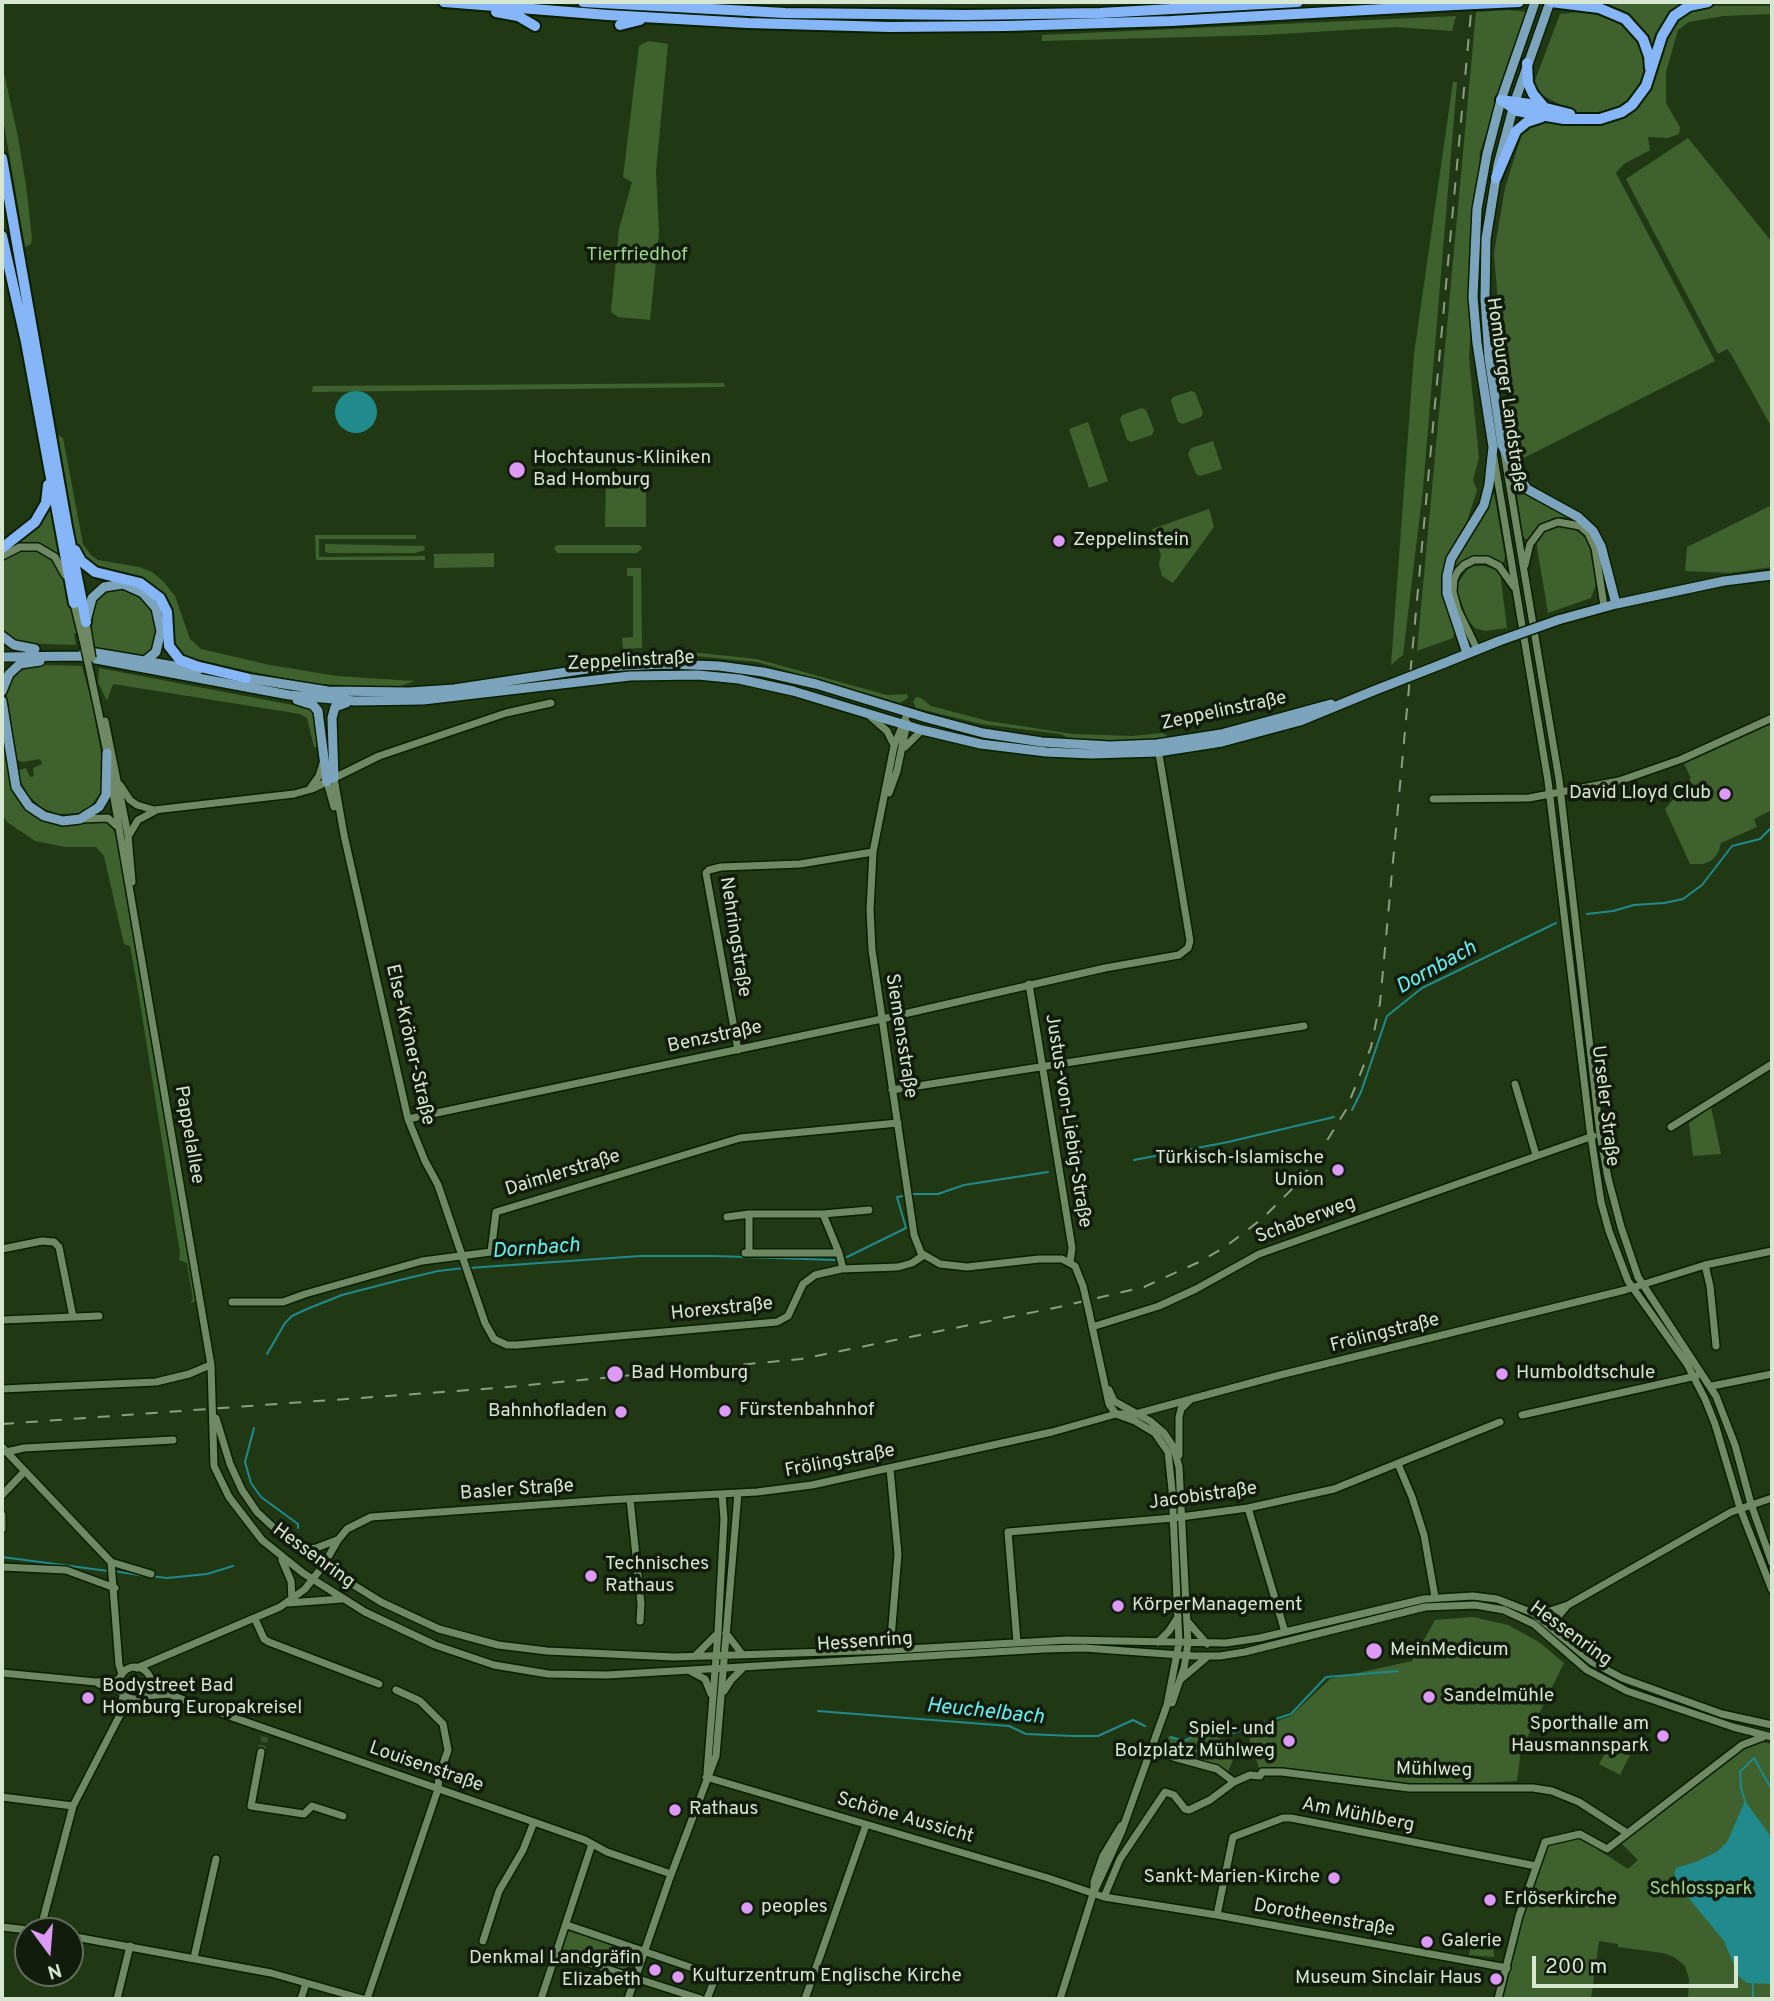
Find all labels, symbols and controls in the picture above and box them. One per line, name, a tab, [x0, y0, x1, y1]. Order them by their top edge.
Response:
park label: Tierfriedhof	[586, 245, 688, 267]
street label: Homburger Landstraße	[1480, 296, 1530, 494]
place label: Hochtaunus-Kliniken Bad Homburg	[533, 448, 711, 492]
marker: Hochtaunus-Kliniken Bad Homburg	[507, 460, 527, 480]
place label: Zeppelinstein	[1073, 530, 1189, 552]
marker: Zeppelinstein	[1051, 533, 1067, 549]
street label: Zeppelinstraße	[567, 647, 695, 677]
street label: Zeppelinstraße	[1159, 688, 1289, 736]
place label: David Lloyd Club	[1569, 783, 1711, 805]
marker: David Lloyd Club	[1717, 786, 1733, 802]
street label: Nehringstraße	[713, 875, 755, 999]
water label: Dornbach	[1392, 937, 1482, 1001]
street label: Else-Kröner-Straße	[379, 962, 439, 1128]
street label: Siemensstraße	[879, 972, 921, 1100]
street label: Justus-von-Liebig-Straße	[1039, 1012, 1095, 1230]
street label: Benzstraße	[666, 1017, 764, 1059]
street label: Urseler Straße	[1585, 1044, 1623, 1168]
street label: Pappelallee	[168, 1084, 208, 1186]
street label: Daimlerstraße	[503, 1146, 623, 1202]
place label: Türkisch-Islamische Union	[1155, 1148, 1324, 1192]
marker: Türkisch-Islamische Union	[1330, 1162, 1346, 1178]
street label: Schaberweg	[1253, 1192, 1359, 1250]
water label: Dornbach	[491, 1234, 581, 1266]
street label: Horexstraße	[670, 1293, 774, 1327]
street label: Frölingstraße	[1328, 1309, 1442, 1359]
place label: Bad Homburg	[631, 1363, 748, 1385]
place label: Humboldtschule	[1516, 1363, 1655, 1385]
marker: Bad Homburg	[605, 1364, 625, 1384]
marker: Humboldtschule	[1494, 1366, 1510, 1382]
place label: Fürstenbahnhof	[739, 1400, 874, 1422]
place label: Bahnhofladen	[488, 1401, 607, 1423]
marker: Fürstenbahnhof	[717, 1403, 733, 1419]
marker: Bahnhofladen	[613, 1404, 629, 1420]
street label: Frölingstraße	[783, 1440, 897, 1484]
street label: Basler Straße	[459, 1476, 575, 1506]
street label: Jacobistraße	[1147, 1478, 1259, 1516]
street label: Hessenring	[267, 1520, 359, 1594]
place label: Technisches Rathaus	[605, 1554, 709, 1598]
marker: Technisches Rathaus	[583, 1568, 599, 1584]
place label: KörperManagement	[1132, 1595, 1302, 1617]
marker: KörperManagement	[1110, 1598, 1126, 1614]
street label: Hessenring	[1524, 1598, 1616, 1672]
street label: Hessenring	[816, 1628, 914, 1658]
place label: MeinMedicum	[1390, 1640, 1509, 1662]
marker: MeinMedicum	[1364, 1641, 1384, 1661]
place label: Bodystreet Bad Homburg Europakreisel	[102, 1676, 302, 1720]
place label: Sandelmühle	[1443, 1686, 1554, 1708]
marker: Sandelmühle	[1421, 1689, 1437, 1705]
marker: Bodystreet Bad Homburg Europakreisel	[80, 1690, 96, 1706]
water label: Heuchelbach	[925, 1694, 1045, 1732]
place label: Sporthalle am Hausmannspark	[1511, 1714, 1649, 1758]
place label: Spiel- und Bolzplatz Mühlweg	[1114, 1719, 1275, 1763]
marker: Sporthalle am Hausmannspark	[1655, 1728, 1671, 1744]
marker: Spiel- und Bolzplatz Mühlweg	[1281, 1733, 1297, 1749]
street label: Louisenstraße	[366, 1738, 486, 1798]
street label: Mühlweg	[1396, 1759, 1472, 1783]
street label: Schöne Aussicht	[834, 1789, 976, 1849]
street label: Am Mühlberg	[1300, 1794, 1416, 1838]
place label: Rathaus	[689, 1799, 758, 1821]
marker: Rathaus	[667, 1802, 683, 1818]
place label: Sankt-Marien-Kirche	[1144, 1867, 1320, 1889]
marker: Sankt-Marien-Kirche	[1326, 1870, 1342, 1886]
park label: Schlosspark	[1649, 1879, 1753, 1901]
place label: Erlöserkirche	[1504, 1889, 1617, 1911]
marker: Erlöserkirche	[1482, 1892, 1498, 1908]
street label: Dorotheenstraße	[1252, 1895, 1396, 1943]
place label: peoples	[761, 1897, 828, 1919]
marker: peoples	[739, 1900, 755, 1916]
north arrow	[14, 1917, 84, 1987]
place label: Galerie	[1441, 1931, 1502, 1953]
marker: Galerie	[1419, 1934, 1435, 1950]
scale bar	[1536, 1941, 1742, 1985]
place label: Denkmal Landgräfin Elizabeth	[469, 1948, 641, 1992]
text: 200 m	[1545, 1954, 1607, 1981]
text: N	[44, 1957, 64, 1984]
marker: Denkmal Landgräfin Elizabeth	[647, 1962, 663, 1978]
place label: Kulturzentrum Englische Kirche	[692, 1966, 962, 1988]
place label: Museum Sinclair Haus	[1295, 1968, 1482, 1990]
marker: Kulturzentrum Englische Kirche	[670, 1969, 686, 1985]
marker: Museum Sinclair Haus	[1488, 1971, 1504, 1987]

